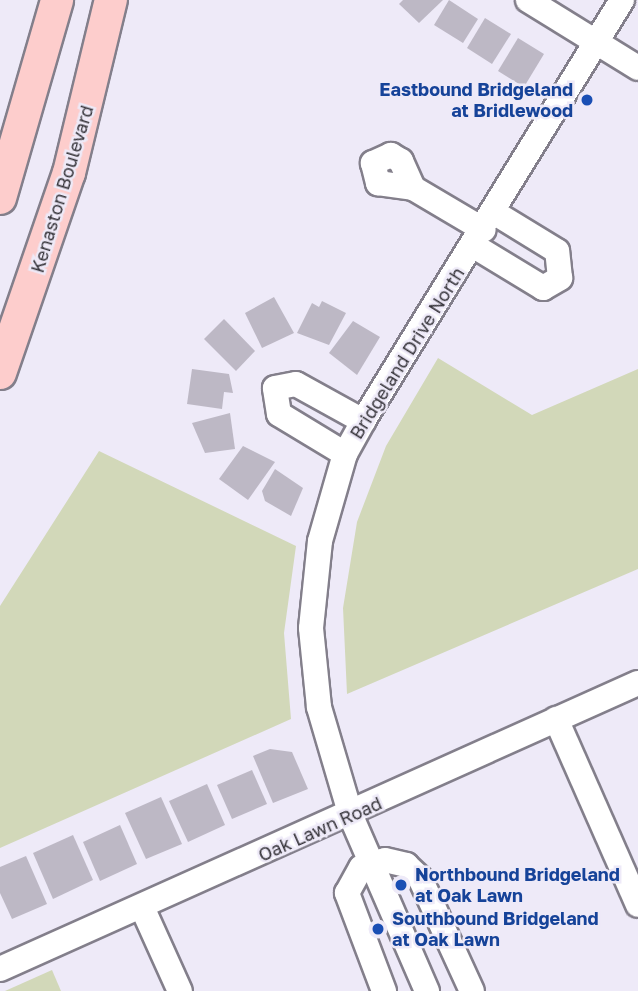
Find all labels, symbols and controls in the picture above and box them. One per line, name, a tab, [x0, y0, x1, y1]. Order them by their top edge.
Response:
place label: Eastbound Bridgeland at Bridlewood	[379, 79, 573, 122]
marker: Eastbound Bridgeland at Bridlewood	[579, 92, 595, 108]
street label: Kenaston Boulevard	[26, 103, 98, 275]
street label: Bridgeland Drive North	[345, 263, 469, 443]
street label: Oak Lawn Road	[255, 792, 385, 866]
place label: Northbound Bridgeland at Oak Lawn	[415, 864, 620, 906]
marker: Northbound Bridgeland at Oak Lawn	[393, 877, 409, 893]
place label: Southbound Bridgeland at Oak Lawn	[392, 908, 599, 950]
marker: Southbound Bridgeland at Oak Lawn	[370, 921, 386, 937]

